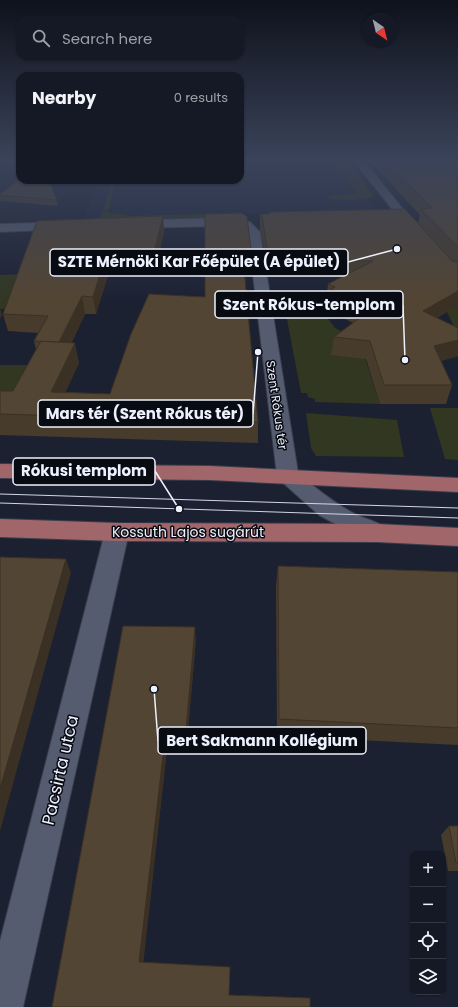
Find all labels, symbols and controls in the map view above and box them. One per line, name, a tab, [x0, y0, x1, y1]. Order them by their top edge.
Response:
north arrow	[362, 12, 398, 48]
search box	[16, 16, 244, 60]
icon: search	[30, 27, 52, 49]
text: Search here	[62, 28, 152, 49]
text: Nearby	[32, 86, 96, 110]
text: 0 results	[174, 88, 228, 107]
callout: SZTE Mérnöki Kar Főépület (A épület)	[50, 249, 348, 276]
text: SZTE Mérnöki Kar Főépület (A épület)	[58, 251, 340, 272]
callout: Szent Rókus-templom	[215, 291, 403, 318]
text: Szent Rókus-templom	[223, 294, 395, 315]
street label: Szent Rókus tér	[262, 359, 292, 451]
callout: Mars tér (Szent Rókus tér)	[38, 400, 253, 427]
text: Mars tér (Szent Rókus tér)	[46, 403, 244, 424]
callout: Rókusi templom	[13, 458, 155, 485]
text: Rókusi templom	[21, 460, 147, 481]
street label: Kossuth Lajos sugárút	[112, 522, 264, 542]
street label: Pacsirta utca	[36, 713, 84, 827]
callout: Bert Sakmann Kollégium	[158, 727, 366, 754]
text: Bert Sakmann Kollégium	[166, 730, 358, 751]
map controls	[410, 851, 446, 995]
button: +	[410, 851, 446, 887]
button: −	[410, 887, 446, 923]
button: locate	[410, 923, 446, 959]
button: layers	[410, 959, 446, 995]

